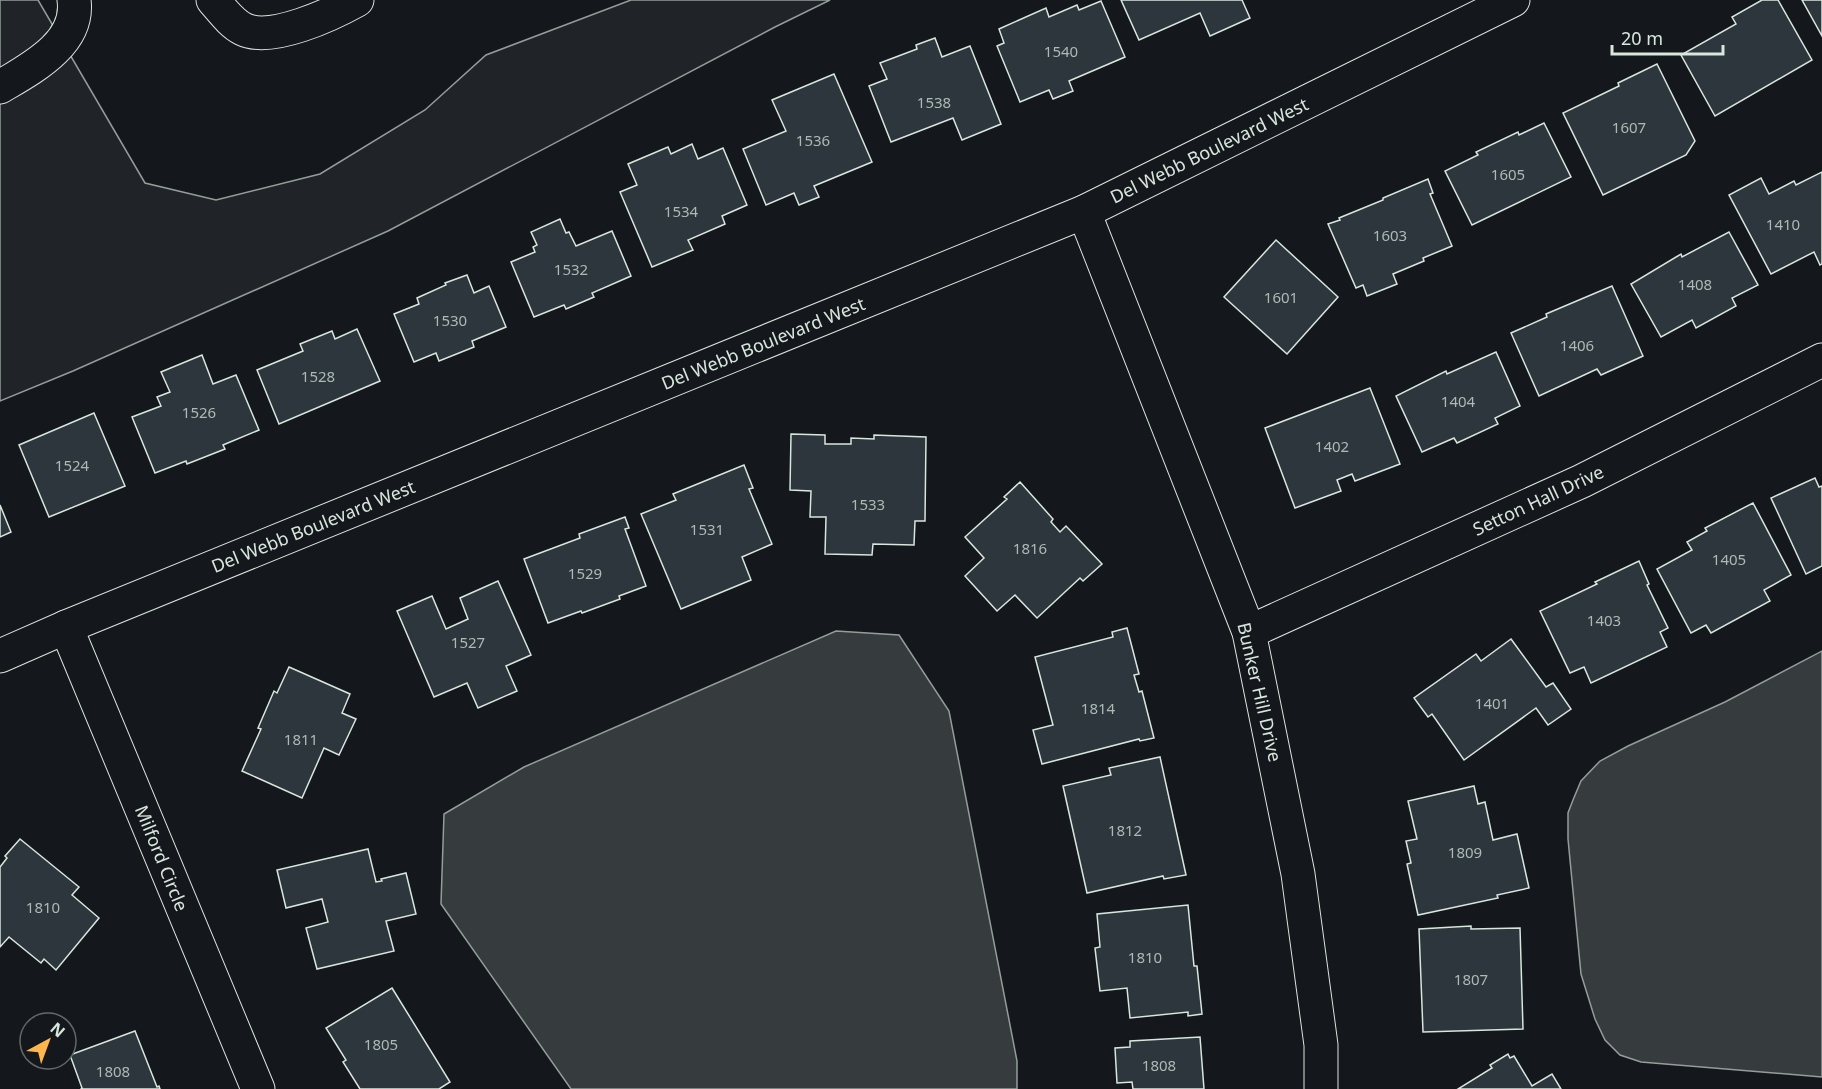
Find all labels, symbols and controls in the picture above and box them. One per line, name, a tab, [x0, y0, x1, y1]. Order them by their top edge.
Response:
scale bar	[1612, 18, 1723, 56]
text: 20 m	[1621, 26, 1663, 50]
house number: 1540	[1044, 41, 1078, 61]
street label: Del Webb Boulevard West	[1106, 91, 1313, 209]
house number: 1538	[917, 92, 951, 112]
house number: 1607	[1612, 117, 1646, 137]
house number: 1536	[796, 130, 830, 150]
house number: 1605	[1491, 164, 1525, 184]
house number: 1534	[664, 201, 699, 221]
house number: 1410	[1766, 214, 1800, 234]
house number: 1603	[1373, 225, 1407, 245]
house number: 1532	[554, 259, 588, 279]
house number: 1408	[1678, 274, 1712, 294]
house number: 1601	[1264, 287, 1298, 307]
street label: Del Webb Boulevard West	[658, 291, 869, 395]
house number: 1530	[433, 310, 467, 330]
house number: 1406	[1560, 335, 1594, 355]
house number: 1528	[301, 366, 335, 386]
house number: 1404	[1441, 391, 1476, 411]
house number: 1526	[182, 402, 216, 422]
house number: 1402	[1315, 436, 1349, 456]
house number: 1524	[55, 455, 90, 475]
street label: Setton Hall Drive	[1469, 459, 1607, 541]
street label: Del Webb Boulevard West	[208, 474, 419, 578]
house number: 1533	[851, 494, 885, 514]
house number: 1531	[690, 519, 724, 539]
house number: 1816	[1013, 538, 1047, 558]
house number: 1405	[1712, 549, 1746, 569]
house number: 1529	[568, 563, 602, 583]
house number: 1403	[1587, 610, 1621, 630]
street label: Bunker Hill Drive	[1232, 620, 1288, 764]
house number: 1527	[451, 632, 485, 652]
house number: 1401	[1475, 693, 1509, 713]
house number: 1814	[1081, 698, 1116, 718]
house number: 1811	[284, 729, 318, 749]
street label: Milford Circle	[130, 802, 194, 914]
house number: 1812	[1108, 820, 1142, 840]
house number: 1809	[1448, 842, 1482, 862]
house number: 1810	[26, 897, 60, 917]
house number: 1810	[1128, 947, 1162, 967]
house number: 1807	[1454, 969, 1488, 989]
north arrow	[18, 1011, 78, 1071]
text: N	[46, 1017, 70, 1042]
house number: 1805	[364, 1034, 398, 1054]
house number: 1808	[1142, 1055, 1176, 1075]
house number: 1808	[96, 1061, 130, 1081]

